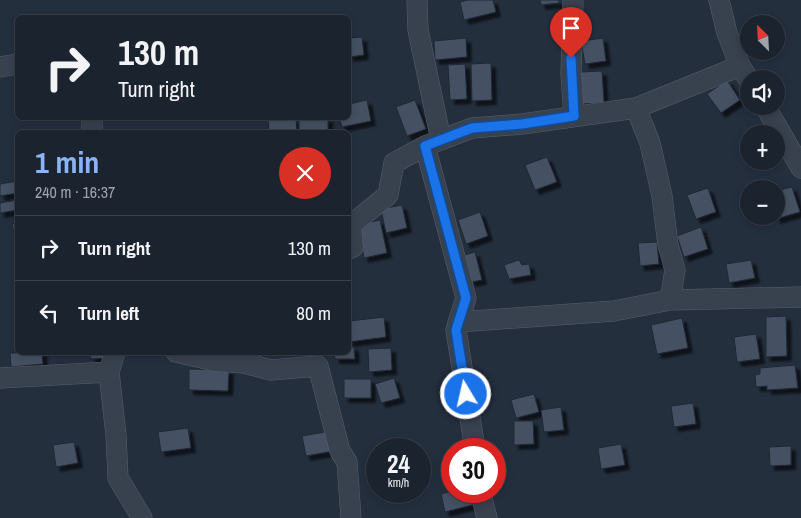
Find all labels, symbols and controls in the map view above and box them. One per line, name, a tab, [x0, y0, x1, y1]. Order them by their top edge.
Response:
pin	[550, 7, 592, 58]
icon: arrive	[557, 14, 585, 42]
north arrow	[740, 15, 785, 60]
map controls	[740, 15, 785, 225]
text: 130 m	[118, 29, 199, 76]
icon: right	[35, 35, 100, 100]
button: sound	[740, 70, 785, 115]
text: Turn right	[118, 74, 195, 104]
button: +	[740, 125, 785, 170]
text: 1 min	[35, 142, 99, 182]
button: close	[279, 147, 331, 199]
button: −	[740, 180, 785, 225]
text: 240 m · 16:37	[35, 181, 115, 203]
icon: right	[35, 234, 63, 262]
text: Turn right	[78, 235, 150, 261]
text: 130 m	[288, 235, 331, 261]
icon: left	[35, 299, 63, 327]
text: Turn left	[78, 300, 139, 326]
text: 80 m	[296, 300, 331, 326]
position arrow	[439, 367, 491, 419]
speed limit sign: 30	[441, 438, 506, 503]
text: 24	[387, 447, 410, 481]
text: km/h	[388, 475, 409, 491]

